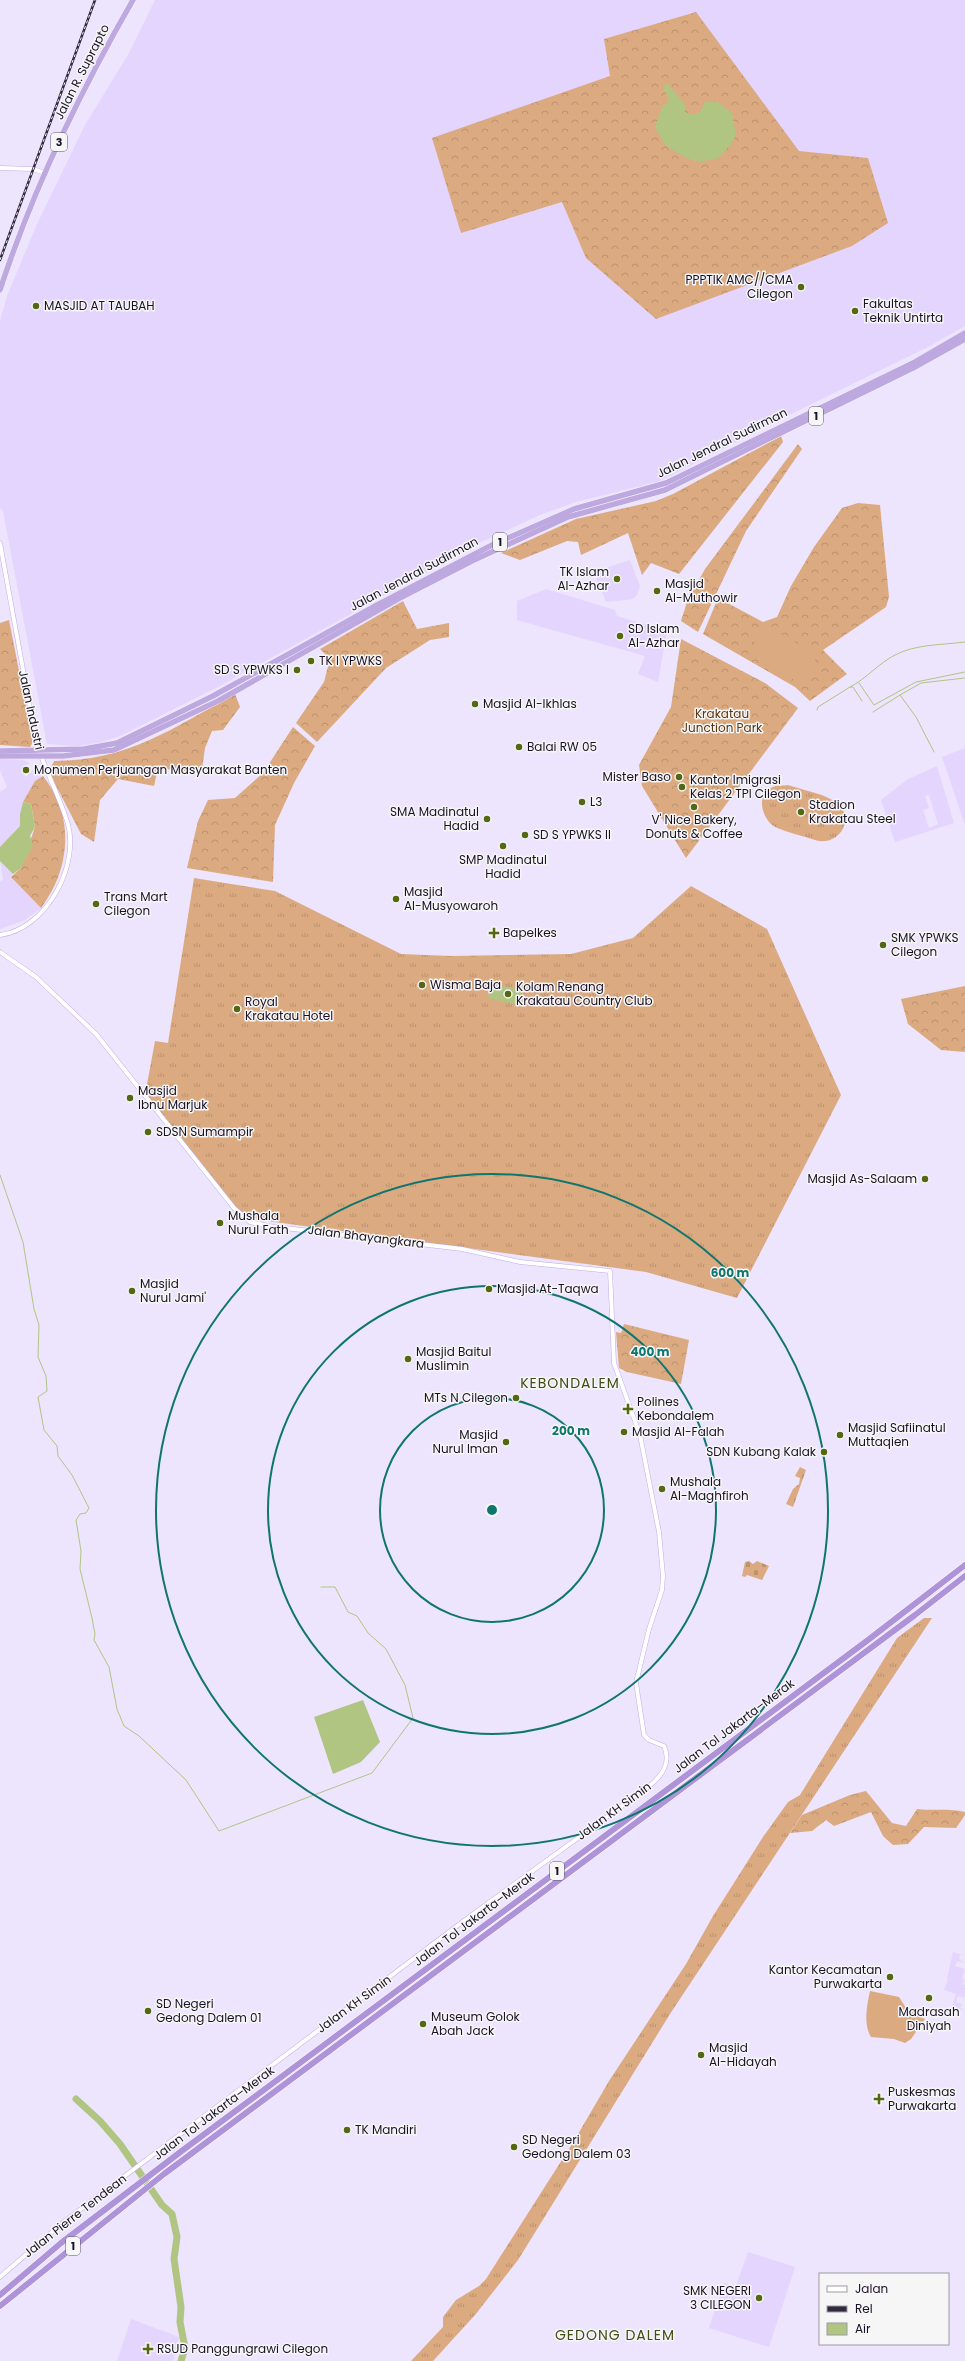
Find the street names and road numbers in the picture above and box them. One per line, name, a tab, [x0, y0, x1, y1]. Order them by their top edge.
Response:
street label: Jalan R. Suprapto	[50, 21, 113, 122]
road number: 3	[51, 133, 67, 151]
street label: Jalan Jendral Sudirman	[654, 404, 790, 482]
road number: 1	[809, 407, 823, 425]
street label: Jalan Jendral Sudirman	[347, 532, 481, 615]
road number: 1	[493, 533, 507, 551]
street label: Jalan Industri	[15, 669, 48, 751]
street label: Jalan Bhayangkara	[307, 1221, 425, 1252]
street label: Jalan Tol Jakarta–Merak	[670, 1674, 798, 1777]
street label: Jalan KH Simin	[573, 1778, 654, 1843]
road number: 1	[550, 1862, 564, 1880]
street label: Jalan Tol Jakarta–Merak	[410, 1867, 538, 1970]
street label: Jalan KH Simin	[313, 1971, 394, 2036]
street label: Jalan Tol Jakarta–Merak	[150, 2061, 278, 2164]
street label: Jalan Pierre Tendean	[20, 2170, 130, 2261]
road number: 1	[66, 2237, 80, 2255]

